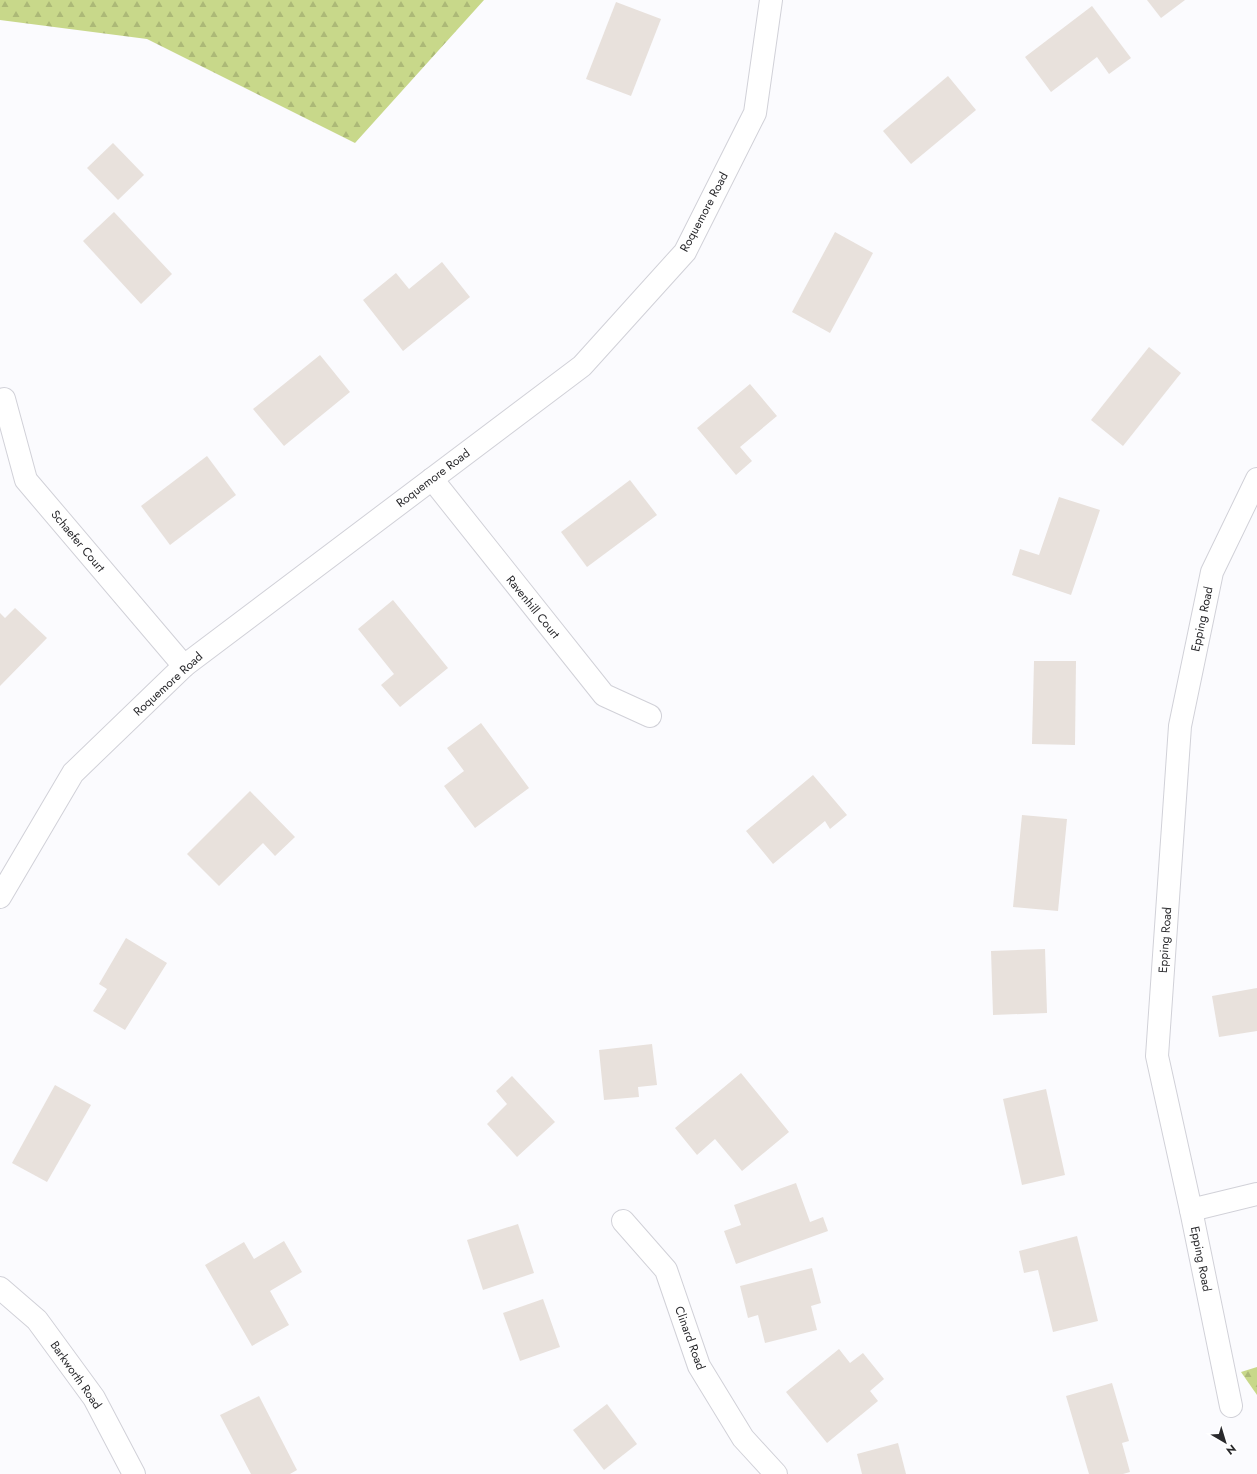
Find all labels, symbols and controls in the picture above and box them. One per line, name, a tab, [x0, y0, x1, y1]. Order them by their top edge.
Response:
street label: Roquemore Road	[675, 169, 733, 255]
street label: Roquemore Road	[392, 444, 474, 512]
street label: Schaefer Court	[47, 506, 109, 576]
street label: Ravenhill Court	[502, 572, 564, 643]
street label: Epping Road	[1186, 585, 1218, 653]
street label: Roquemore Road	[129, 648, 207, 720]
street label: Epping Road	[1154, 906, 1176, 974]
street label: Epping Road	[1186, 1225, 1216, 1293]
street label: Clinard Road	[670, 1304, 710, 1372]
street label: Barkworth Road	[46, 1337, 106, 1413]
north arrow	[1205, 1422, 1245, 1462]
text: N	[1223, 1441, 1240, 1459]

